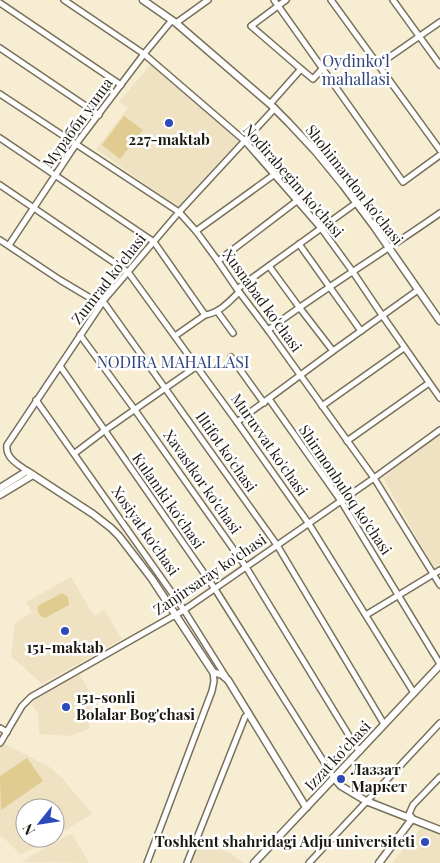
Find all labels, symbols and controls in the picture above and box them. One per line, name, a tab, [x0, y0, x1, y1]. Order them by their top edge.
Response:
district label: Oydinkoʻl mahallasi	[322, 50, 391, 89]
street label: Мурабби улица	[38, 73, 117, 172]
marker: 227-maktab	[163, 117, 175, 129]
street label: Nodirabegim ko'chasi	[239, 120, 349, 242]
street label: Shohimardon ko'chasi	[301, 120, 408, 249]
place label: 227-maktab	[128, 129, 210, 149]
street label: Zumrad ko'chasi	[66, 228, 150, 328]
street label: Xusnabad ko'chasi	[219, 245, 307, 356]
district label: NODIRA MAHALLASI	[97, 351, 249, 372]
street label: Muruvvat ko'chasi	[227, 389, 313, 500]
street label: Iltifot ko'chasi	[192, 407, 262, 496]
street label: Shirmonbuloq ko'chasi	[295, 421, 397, 559]
street label: Xavastkor ko'chasi	[160, 426, 246, 538]
street label: Kulamki ko'chasi	[128, 449, 210, 553]
street label: Xosiyat ko'chasi	[108, 482, 184, 580]
street label: Zanjirsaray ko'chasi	[149, 529, 270, 619]
marker: 151-maktab	[59, 625, 71, 637]
place label: 151-maktab	[26, 637, 104, 657]
place label: 151-sonli Bolalar Bog'chasi	[76, 687, 195, 724]
marker: 151-sonli Bolalar Bog'chasi	[60, 701, 72, 713]
street label: Izzat ko'chasi	[300, 716, 375, 794]
place label: Лаззат Маркет	[350, 759, 407, 796]
marker: Лаззат Маркет	[335, 773, 347, 785]
north arrow	[15, 798, 65, 848]
text: N	[18, 821, 39, 839]
place label: Toshkent shahridagi Adju universiteti	[155, 831, 415, 851]
marker: Toshkent shahridagi Adju universiteti	[419, 836, 431, 848]

